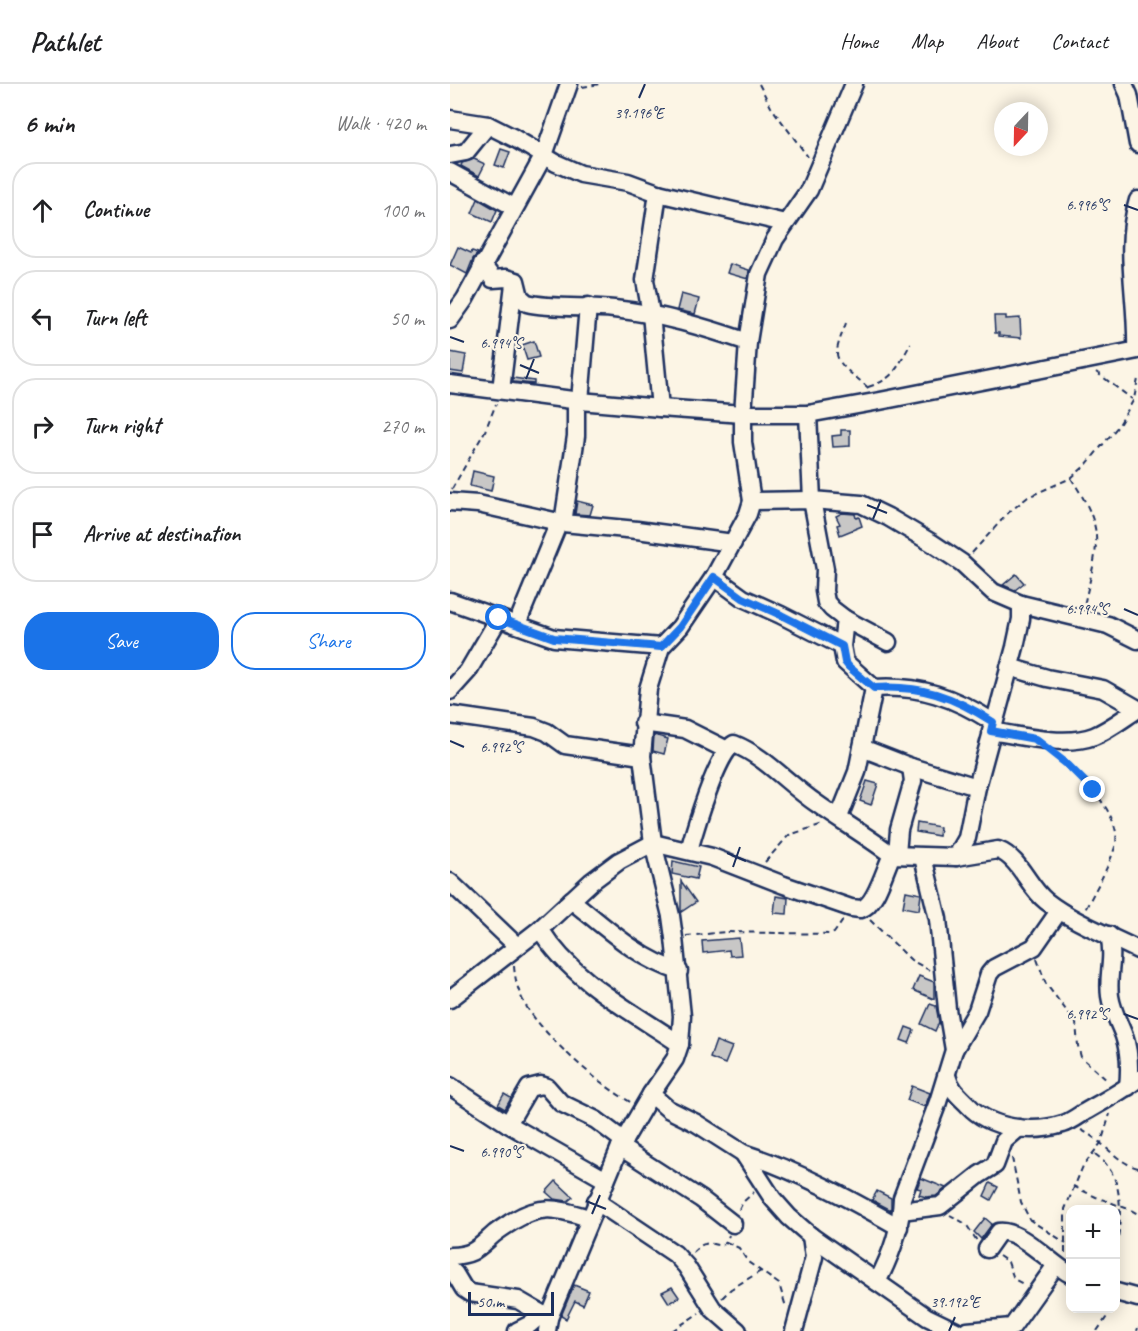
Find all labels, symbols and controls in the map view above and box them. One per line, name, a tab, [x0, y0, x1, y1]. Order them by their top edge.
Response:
text: Pathlet	[30, 24, 100, 59]
text: Home	[840, 28, 878, 54]
text: Map	[911, 28, 943, 54]
text: About	[976, 28, 1018, 54]
text: Contact	[1051, 28, 1108, 54]
north arrow	[994, 102, 1048, 156]
text: 39.196°E	[615, 104, 666, 123]
text: 6 min	[24, 107, 74, 140]
text: Walk · 420 m	[336, 111, 426, 136]
icon: ahead	[26, 194, 59, 227]
text: Continue	[83, 196, 149, 224]
text: 6.996°S	[1066, 196, 1110, 215]
text: 100 m	[381, 198, 424, 223]
icon: left	[26, 302, 59, 335]
text: Turn left	[83, 304, 147, 332]
text: 50 m	[390, 306, 424, 331]
text: 6.994°S	[480, 334, 524, 353]
icon: right	[26, 410, 59, 443]
text: Turn right	[83, 412, 160, 440]
text: 270 m	[381, 414, 424, 439]
icon: arrive	[26, 518, 59, 551]
text: Arrive at destination	[83, 520, 240, 548]
text: 6.994°S	[1066, 600, 1110, 619]
route start	[485, 604, 511, 630]
button: Save	[24, 612, 219, 670]
button: Share	[231, 612, 426, 670]
text: 6.992°S	[480, 738, 524, 757]
route end	[1079, 776, 1105, 802]
text: 6.992°S	[1066, 1005, 1110, 1024]
text: 6.990°S	[480, 1143, 524, 1162]
map controls	[1066, 1205, 1120, 1313]
button: +	[1066, 1205, 1120, 1259]
button: −	[1066, 1259, 1120, 1313]
scale bar	[468, 1289, 554, 1316]
text: 50 m	[477, 1292, 504, 1312]
text: 39.192°E	[931, 1293, 982, 1312]

